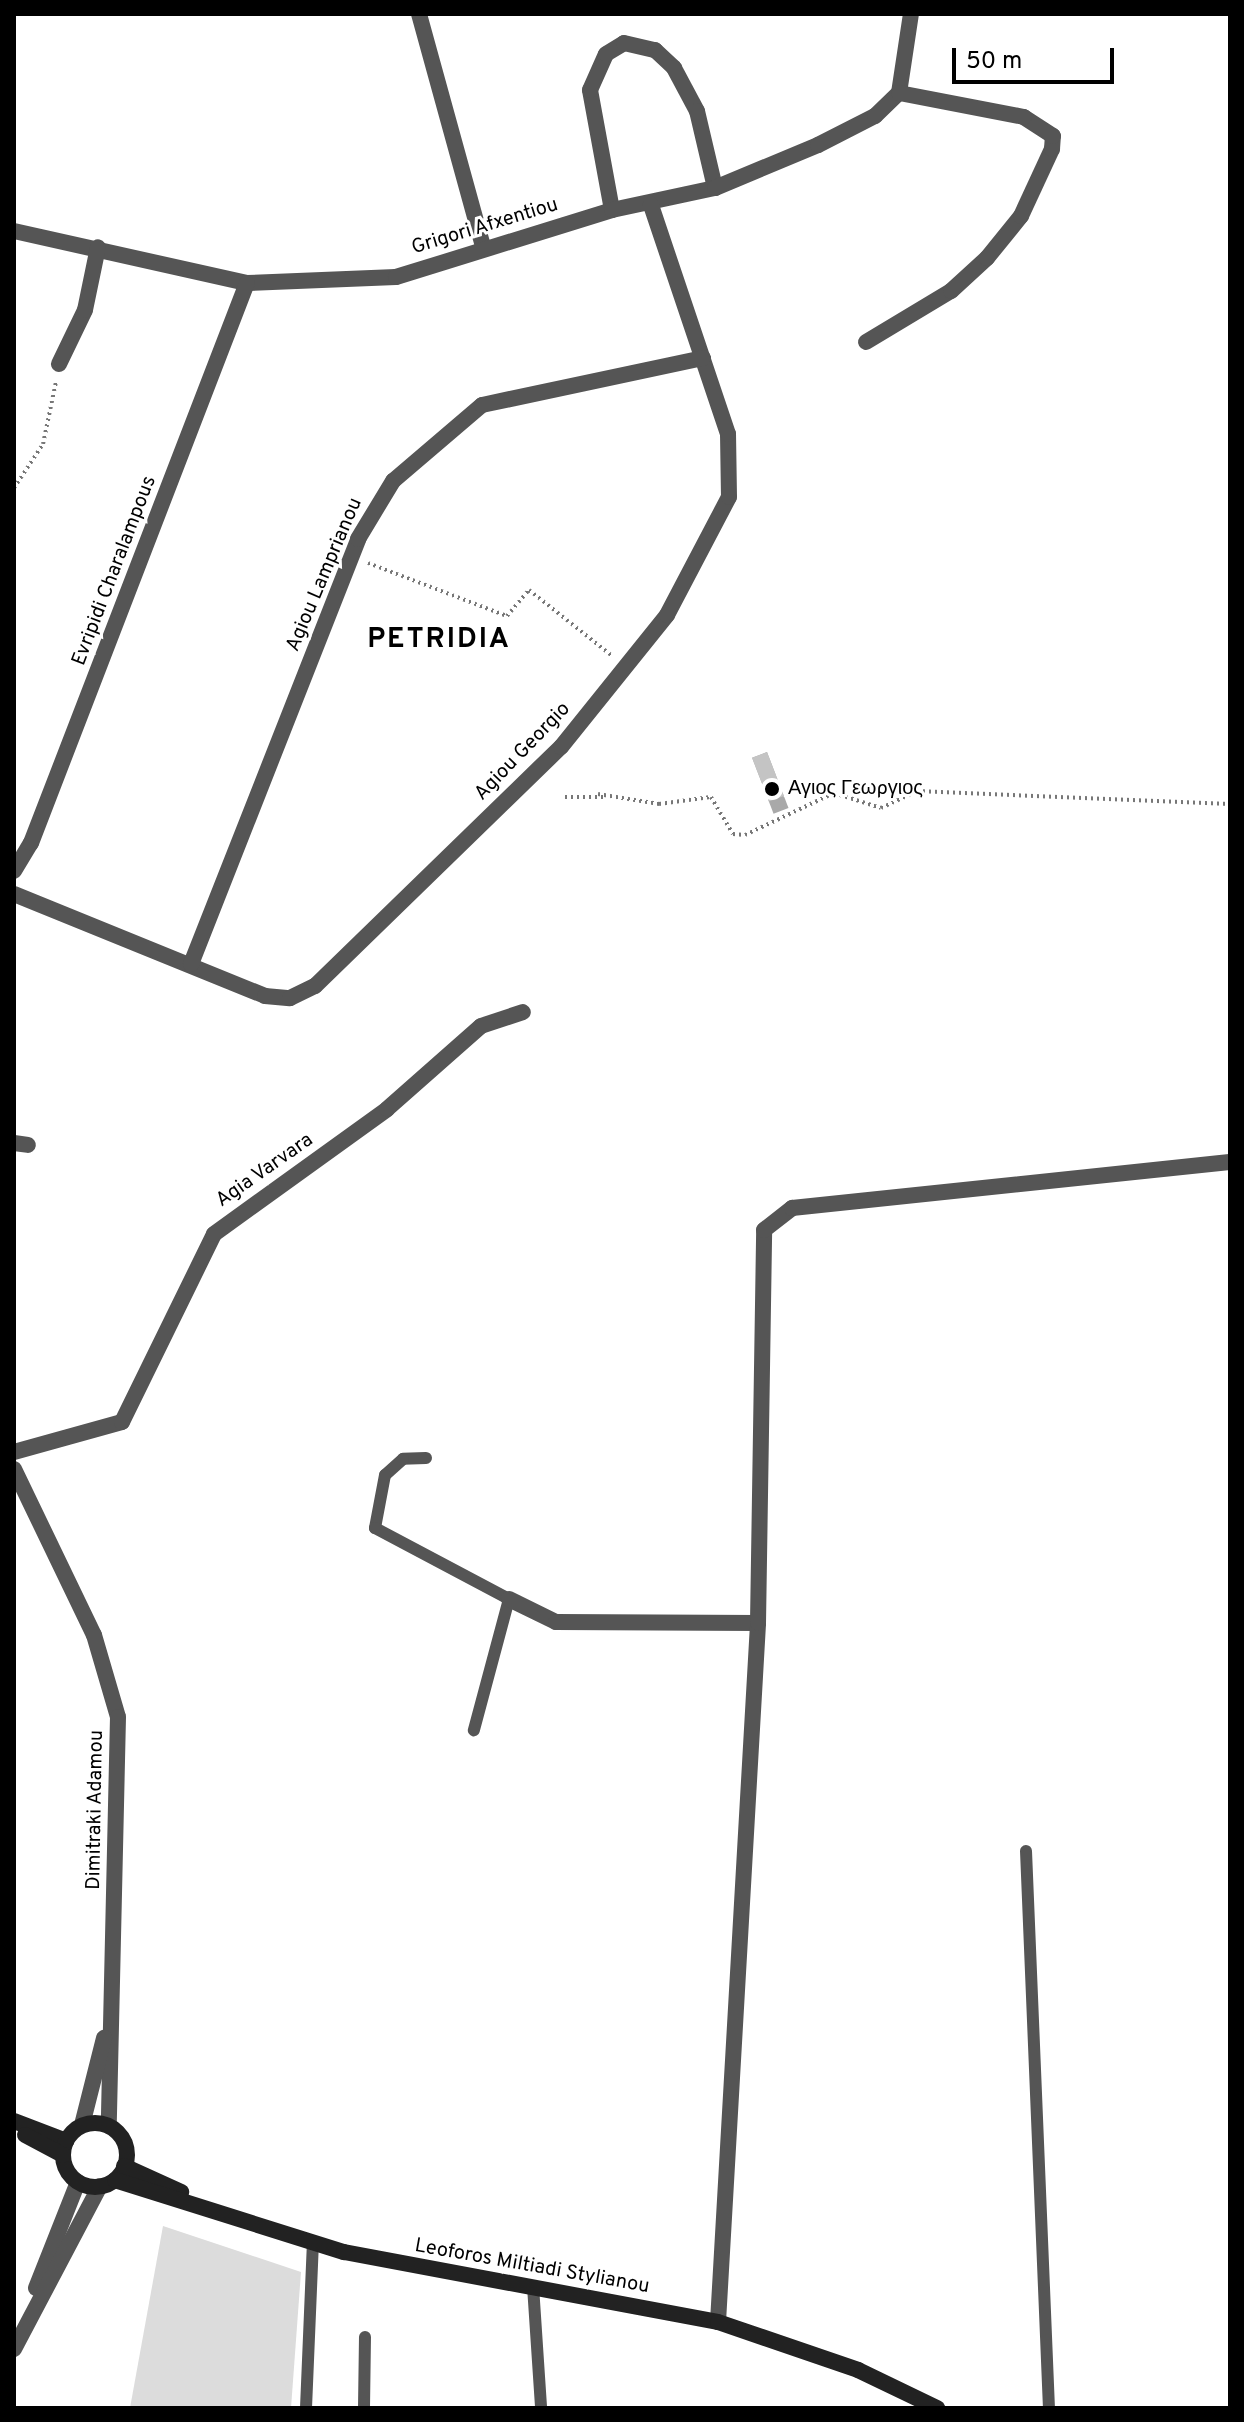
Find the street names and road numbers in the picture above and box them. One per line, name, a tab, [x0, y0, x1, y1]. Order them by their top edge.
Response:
street label: Grigori Afxentiou	[408, 193, 562, 261]
street label: Evripidi Charalampous	[68, 473, 162, 669]
street label: Agiou Lamprianou	[282, 494, 368, 656]
street label: Agiou Georgio	[470, 698, 576, 806]
street label: Agia Varvara	[211, 1129, 319, 1213]
street label: Dimitraki Adamou	[83, 1729, 109, 1891]
street label: Leoforos Miltiadi Stylianou	[413, 2235, 651, 2299]

